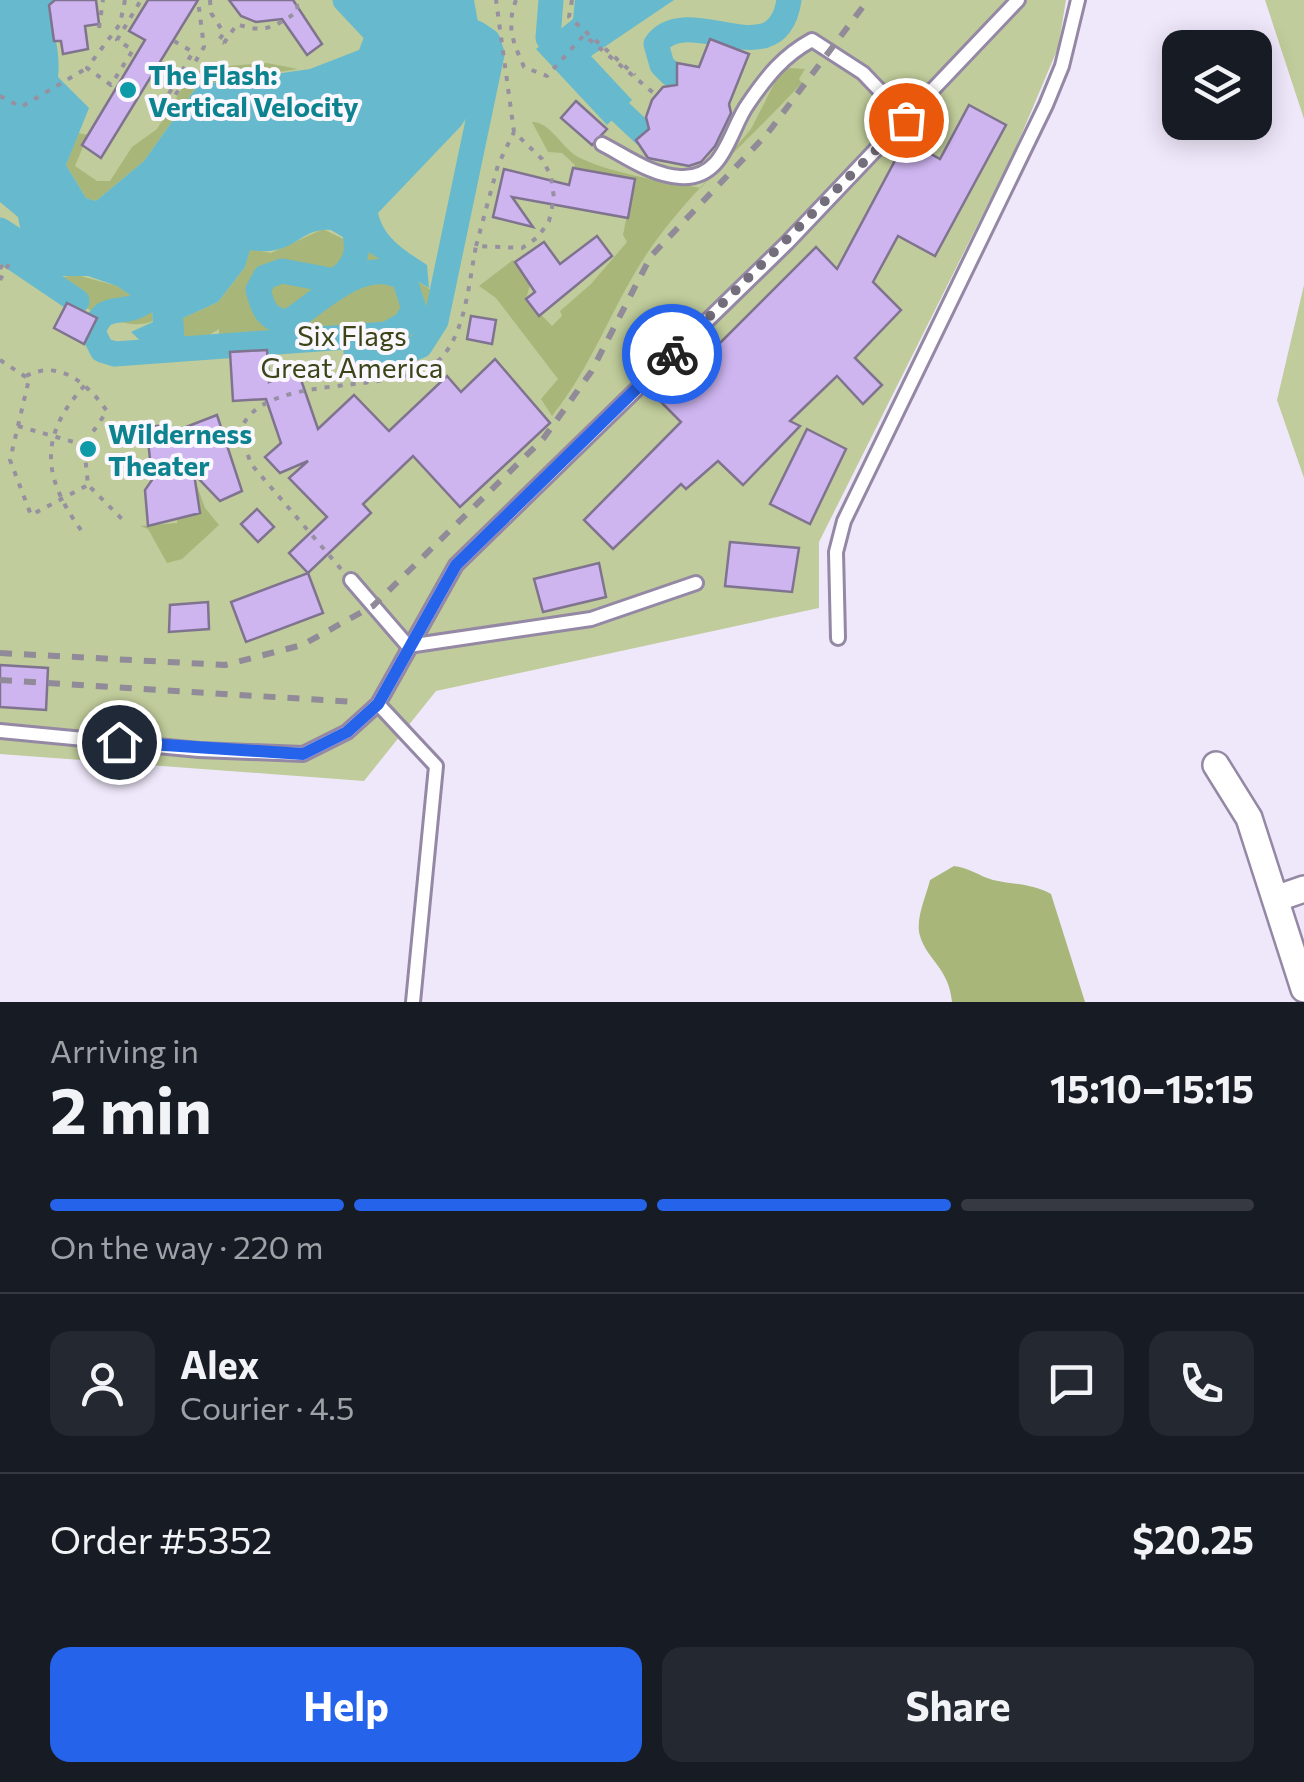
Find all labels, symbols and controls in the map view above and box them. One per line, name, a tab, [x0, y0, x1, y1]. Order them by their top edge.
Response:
map controls	[1162, 30, 1272, 140]
button: layers	[1162, 30, 1272, 140]
place label: The Flash: Vertical Velocity	[148, 57, 359, 123]
pin	[864, 78, 949, 163]
marker: The Flash: Vertical Velocity	[117, 79, 139, 101]
icon: bag	[879, 93, 934, 148]
courier	[622, 304, 722, 404]
park label: Six Flags Great America	[261, 318, 443, 384]
icon: bike	[645, 327, 700, 382]
place label: Wilderness Theater	[108, 416, 252, 482]
marker: Wilderness Theater	[77, 438, 99, 460]
pin	[77, 700, 162, 785]
icon: home	[92, 715, 147, 770]
text: Arriving in	[50, 1030, 199, 1070]
text: 15:10–15:15	[1050, 1064, 1254, 1111]
text: 2 min	[50, 1068, 212, 1147]
text: On the way · 220 m	[50, 1226, 323, 1266]
button: person	[50, 1331, 155, 1436]
button: chat	[1019, 1331, 1124, 1436]
button: phone	[1149, 1331, 1254, 1436]
text: Alex	[180, 1340, 259, 1387]
text: Courier · 4.5	[180, 1387, 354, 1427]
text: Order #5352	[50, 1515, 272, 1562]
text: $20.25	[1132, 1515, 1254, 1562]
button: Help	[50, 1647, 642, 1762]
button: Share	[662, 1647, 1254, 1762]

